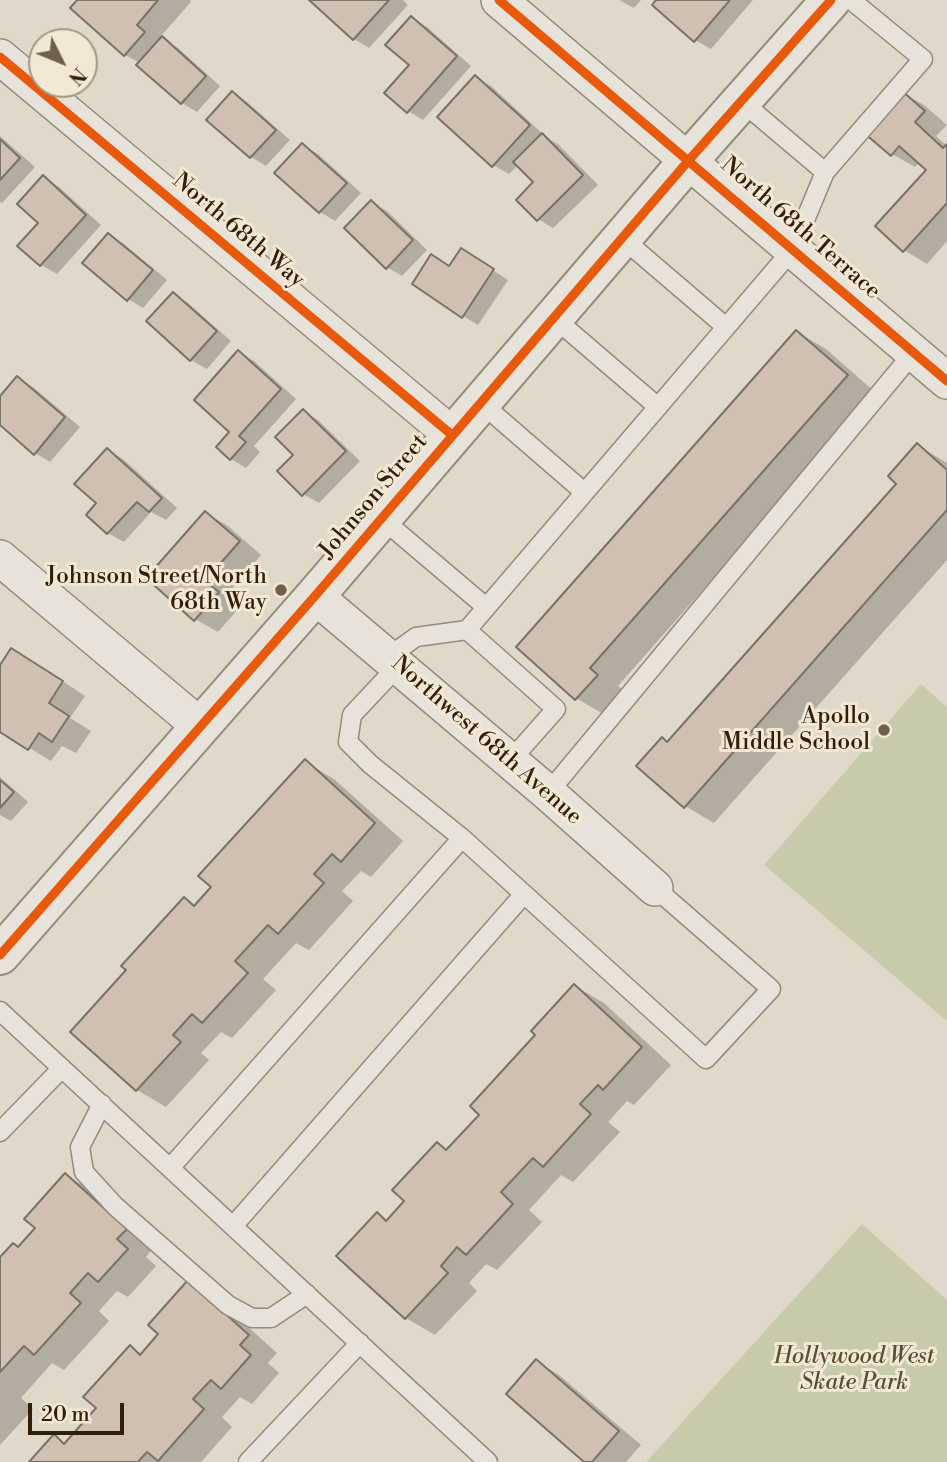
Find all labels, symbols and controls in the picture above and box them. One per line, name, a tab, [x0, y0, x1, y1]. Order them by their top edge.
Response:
north arrow	[28, 28, 98, 98]
text: N	[63, 62, 91, 90]
street label: North 68th Terrace	[714, 152, 886, 306]
street label: North 68th Way	[166, 168, 310, 294]
street label: Johnson Street	[314, 429, 434, 565]
place label: Johnson Street/North 68th Way	[46, 563, 267, 617]
marker: Johnson Street/North 68th Way	[273, 582, 289, 598]
street label: Northwest 68th Avenue	[385, 651, 587, 831]
place label: Apollo Middle School	[722, 703, 870, 757]
marker: Apollo Middle School	[876, 722, 892, 738]
park label: Hollywood West Skate Park	[774, 1343, 934, 1397]
scale bar	[32, 1388, 128, 1432]
text: 20 m	[41, 1402, 90, 1428]

